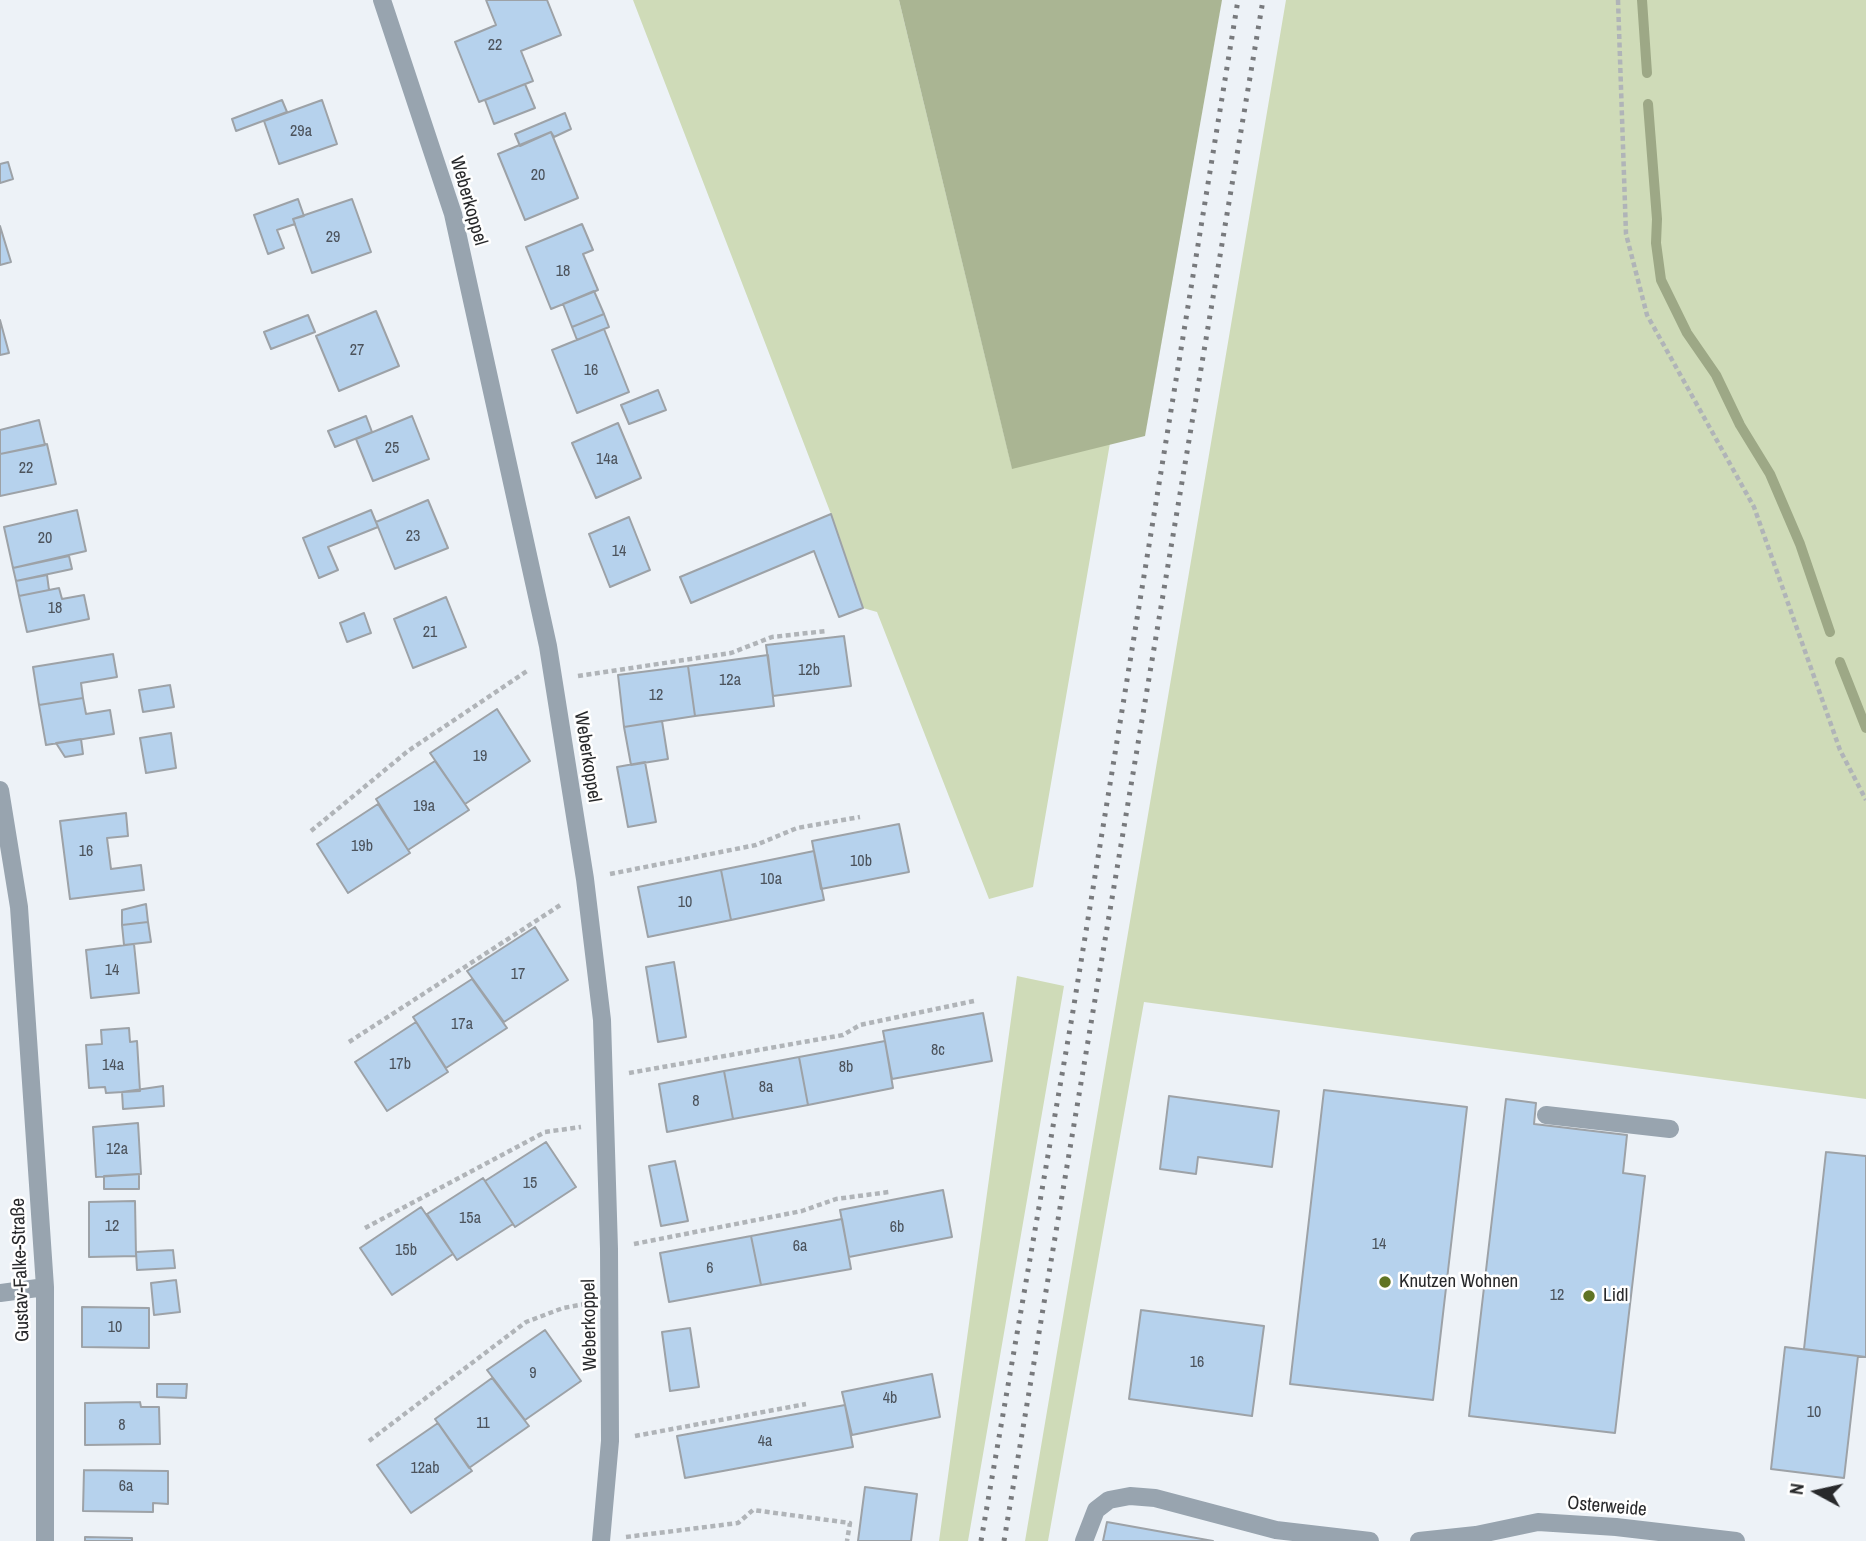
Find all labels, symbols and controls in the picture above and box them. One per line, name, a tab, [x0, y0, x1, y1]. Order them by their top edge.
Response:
house number: 22	[488, 36, 502, 56]
house number: 29a	[290, 122, 312, 142]
street label: Weberkoppel	[444, 154, 492, 248]
house number: 20	[531, 166, 545, 186]
house number: 29	[326, 228, 340, 248]
house number: 18	[556, 262, 570, 282]
house number: 27	[350, 341, 364, 361]
house number: 16	[584, 361, 598, 381]
house number: 25	[385, 439, 399, 459]
house number: 14a	[596, 450, 618, 470]
house number: 22	[19, 459, 33, 479]
house number: 23	[406, 527, 420, 547]
house number: 20	[38, 529, 52, 549]
house number: 14	[612, 542, 626, 562]
house number: 18	[48, 599, 62, 619]
house number: 21	[423, 623, 437, 643]
house number: 12b	[798, 661, 820, 681]
house number: 12a	[719, 671, 741, 691]
house number: 12	[649, 686, 663, 706]
street label: Weberkoppel	[569, 710, 605, 804]
house number: 19	[473, 747, 487, 767]
house number: 19a	[413, 797, 435, 817]
house number: 19b	[351, 837, 373, 857]
house number: 16	[79, 842, 93, 862]
house number: 10b	[850, 852, 872, 872]
house number: 10a	[760, 870, 782, 890]
house number: 10	[678, 893, 692, 913]
house number: 14	[105, 961, 119, 981]
house number: 17	[511, 965, 525, 985]
house number: 17a	[451, 1015, 473, 1035]
house number: 8c	[931, 1041, 945, 1061]
house number: 17b	[389, 1055, 411, 1075]
house number: 14a	[102, 1056, 124, 1076]
house number: 8b	[839, 1058, 853, 1078]
house number: 8a	[759, 1078, 773, 1098]
house number: 8	[692, 1092, 700, 1112]
house number: 12a	[106, 1140, 128, 1160]
house number: 15	[523, 1174, 537, 1194]
street label: Gustav-Falke-Straße	[7, 1198, 35, 1342]
house number: 15a	[459, 1209, 481, 1229]
house number: 12	[105, 1217, 119, 1237]
house number: 6b	[890, 1218, 904, 1238]
house number: 14	[1372, 1235, 1386, 1255]
house number: 6a	[793, 1237, 807, 1257]
house number: 15b	[395, 1241, 417, 1261]
house number: 6	[706, 1259, 714, 1279]
place label: Knutzen Wohnen	[1399, 1271, 1518, 1293]
marker: Knutzen Wohnen	[1377, 1274, 1393, 1290]
street label: Weberkoppel	[578, 1279, 602, 1371]
place label: Lidl	[1603, 1285, 1628, 1307]
house number: 12	[1550, 1286, 1564, 1306]
marker: Lidl	[1581, 1288, 1597, 1304]
house number: 10	[108, 1318, 122, 1338]
house number: 16	[1190, 1353, 1204, 1373]
house number: 9	[529, 1364, 537, 1384]
house number: 4b	[883, 1389, 897, 1409]
house number: 10	[1807, 1403, 1821, 1423]
house number: 11	[476, 1414, 490, 1434]
house number: 8	[118, 1416, 126, 1436]
house number: 4a	[758, 1432, 772, 1452]
north arrow	[1782, 1457, 1852, 1527]
house number: 12ab	[410, 1459, 440, 1479]
house number: 6a	[119, 1477, 133, 1497]
text: N	[1783, 1482, 1810, 1496]
street label: Osterweide	[1566, 1492, 1648, 1522]

